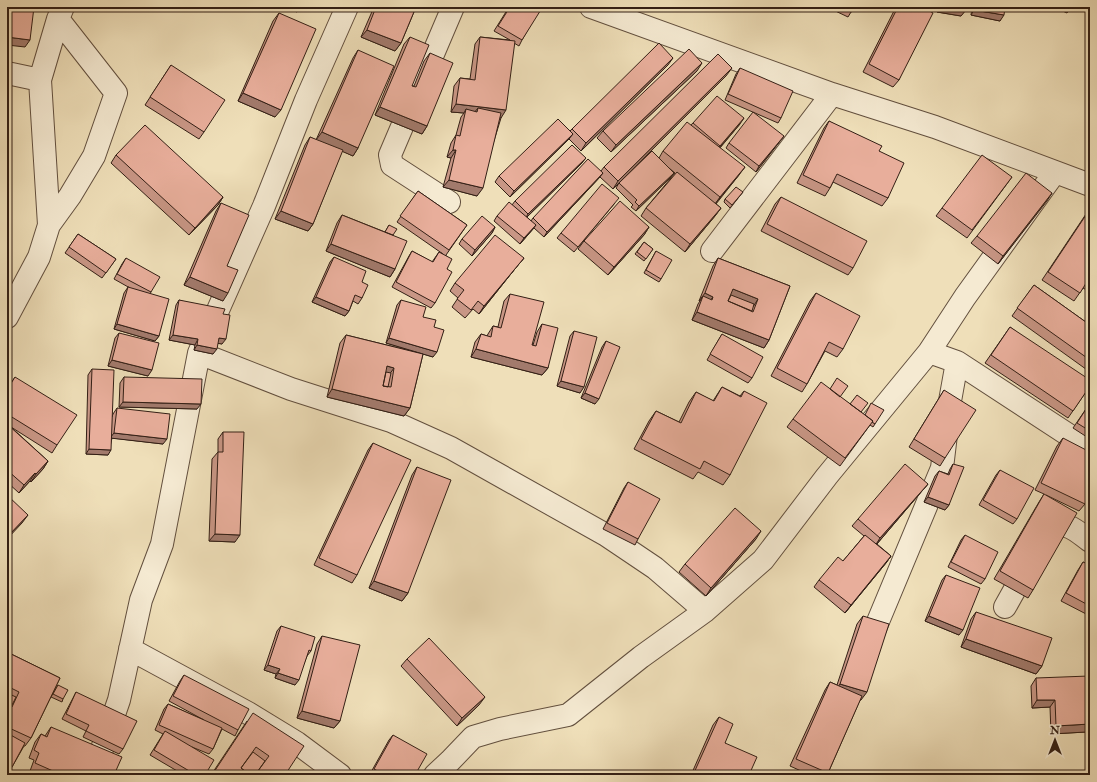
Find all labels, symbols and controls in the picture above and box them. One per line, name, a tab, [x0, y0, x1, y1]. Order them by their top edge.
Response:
north arrow	[1035, 720, 1075, 760]
text: N	[1049, 724, 1061, 737]

